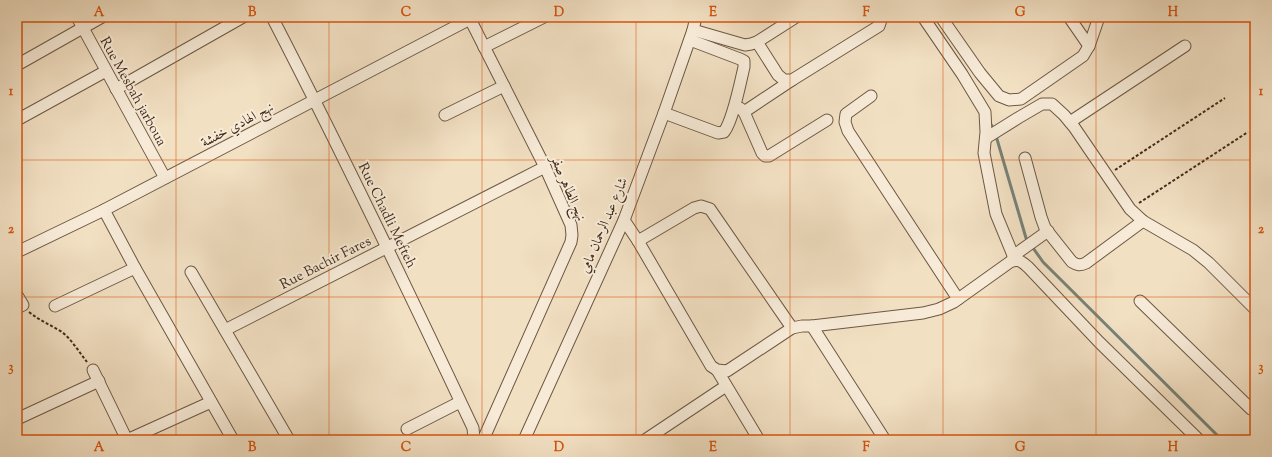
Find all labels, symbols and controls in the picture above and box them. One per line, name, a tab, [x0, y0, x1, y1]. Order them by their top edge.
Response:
text: A	[94, 4, 105, 22]
text: B	[248, 4, 257, 22]
text: C	[401, 4, 411, 22]
text: D	[554, 4, 564, 22]
text: E	[709, 4, 717, 22]
text: F	[862, 4, 870, 22]
text: G	[1015, 4, 1026, 22]
text: H	[1168, 4, 1179, 22]
street label: Rue Mesbah jarboua	[94, 34, 171, 151]
text: 1	[9, 83, 14, 101]
text: 1	[1259, 83, 1264, 101]
street label: نهج الهادي خفشة	[198, 98, 278, 154]
street label: نهج الطاهر صفر	[543, 151, 590, 225]
street label: Rue Chadli Mefteh	[352, 160, 420, 272]
street label: شارع عبد الرحمان مامي	[576, 175, 634, 277]
text: 2	[8, 221, 15, 239]
text: 2	[1258, 221, 1265, 239]
street label: Rue Bachir Fares	[277, 232, 375, 295]
text: 3	[8, 359, 14, 377]
text: 3	[1258, 359, 1264, 377]
text: A	[94, 439, 105, 457]
text: B	[248, 439, 257, 457]
text: C	[401, 439, 411, 457]
text: D	[554, 439, 564, 457]
text: E	[709, 439, 717, 457]
text: F	[862, 439, 870, 457]
text: G	[1015, 439, 1026, 457]
text: H	[1168, 439, 1179, 457]

